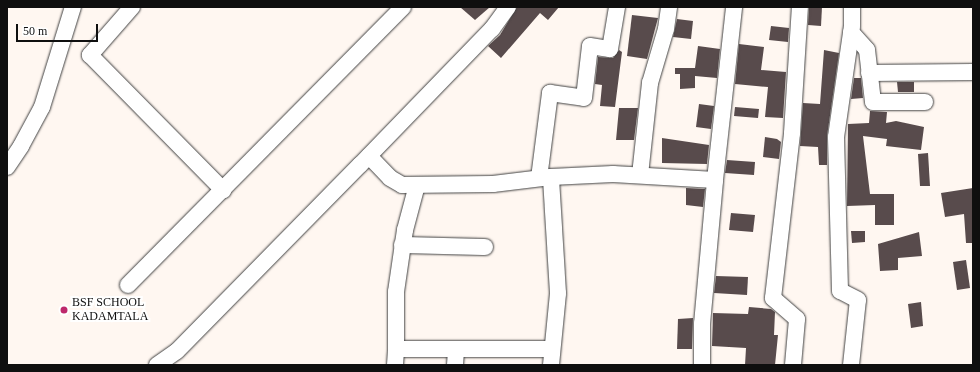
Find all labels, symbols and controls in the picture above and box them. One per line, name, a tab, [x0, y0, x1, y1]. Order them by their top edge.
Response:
scale bar	[18, 16, 100, 42]
text: 50 m	[23, 24, 47, 38]
place label: BSF SCHOOL KADAMTALA	[72, 296, 148, 324]
marker: BSF SCHOOL KADAMTALA	[59, 305, 69, 315]

